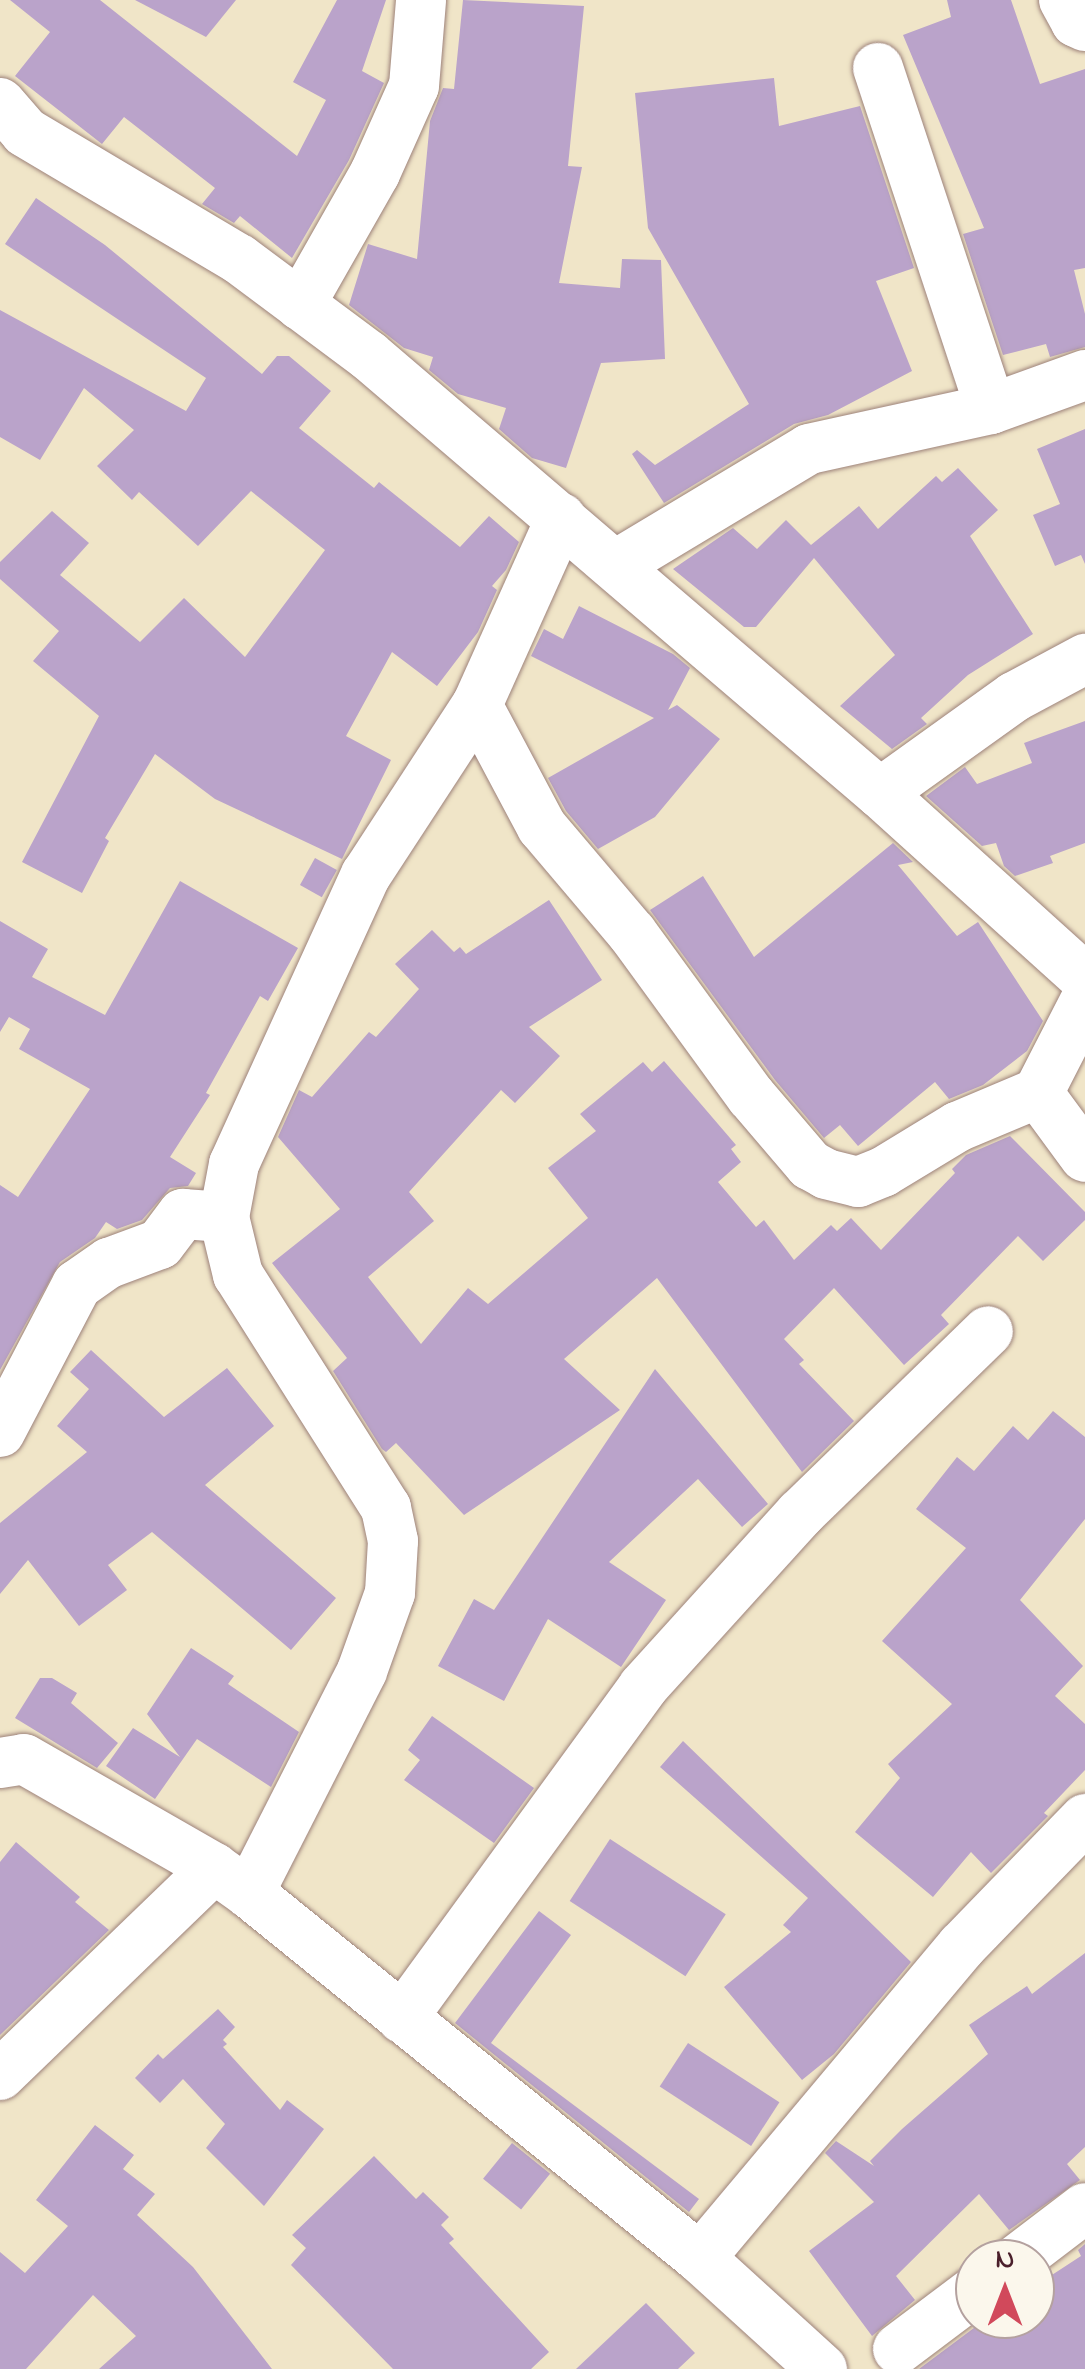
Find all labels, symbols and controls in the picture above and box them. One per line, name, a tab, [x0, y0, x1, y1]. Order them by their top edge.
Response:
north arrow	[955, 2239, 1055, 2339]
text: N	[996, 2240, 1014, 2281]

